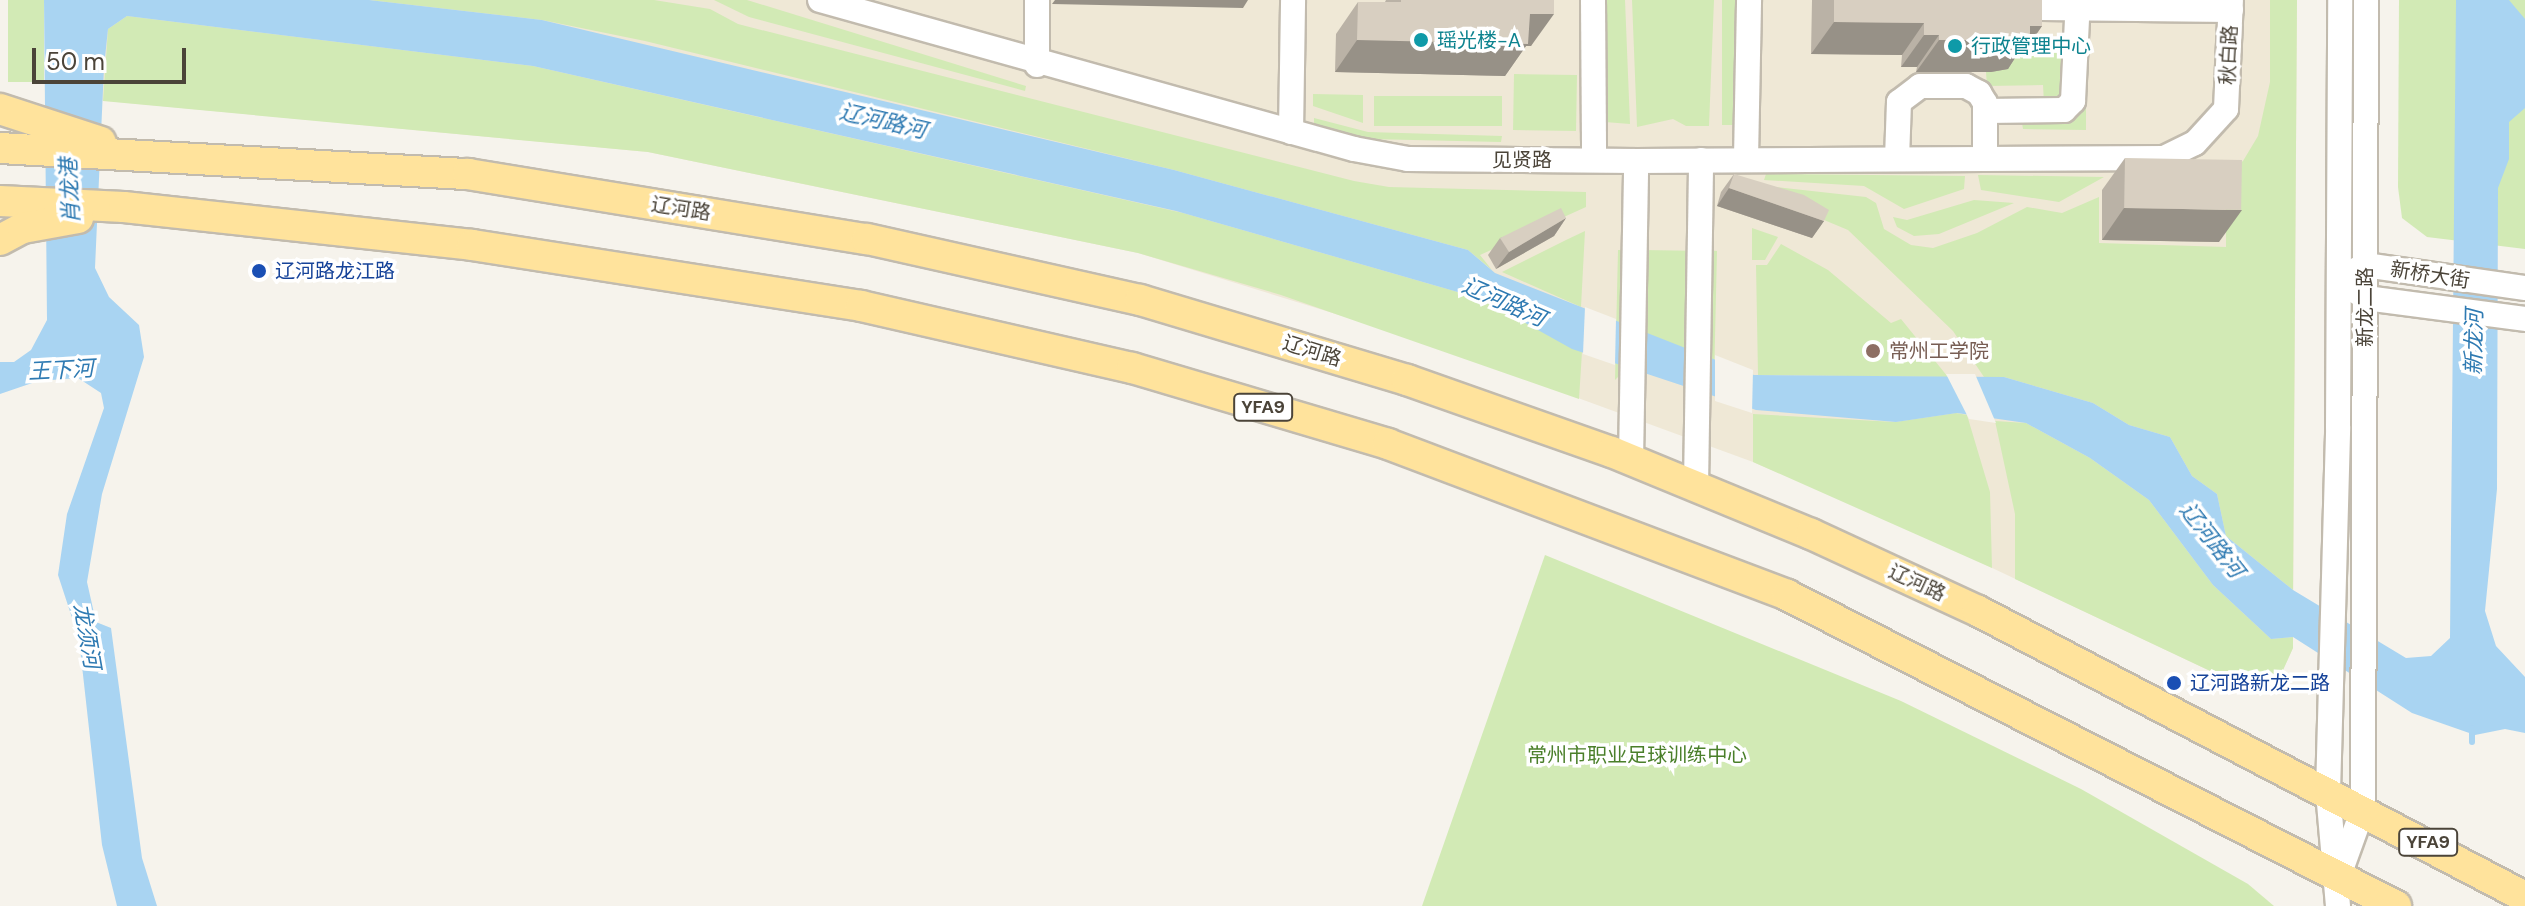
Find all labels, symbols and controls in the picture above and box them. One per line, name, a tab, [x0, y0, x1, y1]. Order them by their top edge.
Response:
street label: 秋白路	[2215, 24, 2243, 86]
place label: 瑶光楼-A	[1437, 28, 1520, 52]
marker: 瑶光楼-A	[1412, 31, 1430, 49]
scale bar	[36, 32, 190, 82]
place label: 行政管理中心	[1971, 34, 2091, 58]
marker: 行政管理中心	[1946, 37, 1964, 55]
text: 50 m	[46, 46, 105, 77]
water label: 辽河路河	[837, 98, 929, 144]
street label: 见贤路	[1492, 148, 1552, 172]
water label: 肖龙港	[55, 157, 85, 225]
street label: 辽河路	[649, 192, 713, 226]
street label: 新桥大街	[2389, 257, 2471, 293]
place label: 辽河路龙江路	[275, 259, 395, 283]
marker: 辽河路龙江路	[250, 262, 268, 280]
street label: 新龙二路	[2353, 267, 2377, 347]
water label: 辽河路河	[1458, 272, 1550, 332]
water label: 新龙河	[2460, 309, 2488, 375]
street label: 辽河路	[1280, 331, 1344, 371]
place label: 常州工学院	[1889, 339, 1989, 363]
marker: 常州工学院	[1864, 342, 1882, 360]
water label: 王下河	[27, 355, 95, 385]
road number: YFA9	[1233, 393, 1293, 421]
water label: 辽河路河	[2175, 497, 2249, 583]
street label: 辽河路	[1885, 559, 1949, 607]
water label: 龙须河	[68, 601, 106, 671]
place label: 辽河路新龙二路	[2190, 671, 2330, 695]
marker: 辽河路新龙二路	[2165, 674, 2183, 692]
park label: 常州市职业足球训练中心	[1527, 743, 1747, 767]
road number: YFA9	[2398, 828, 2458, 856]

